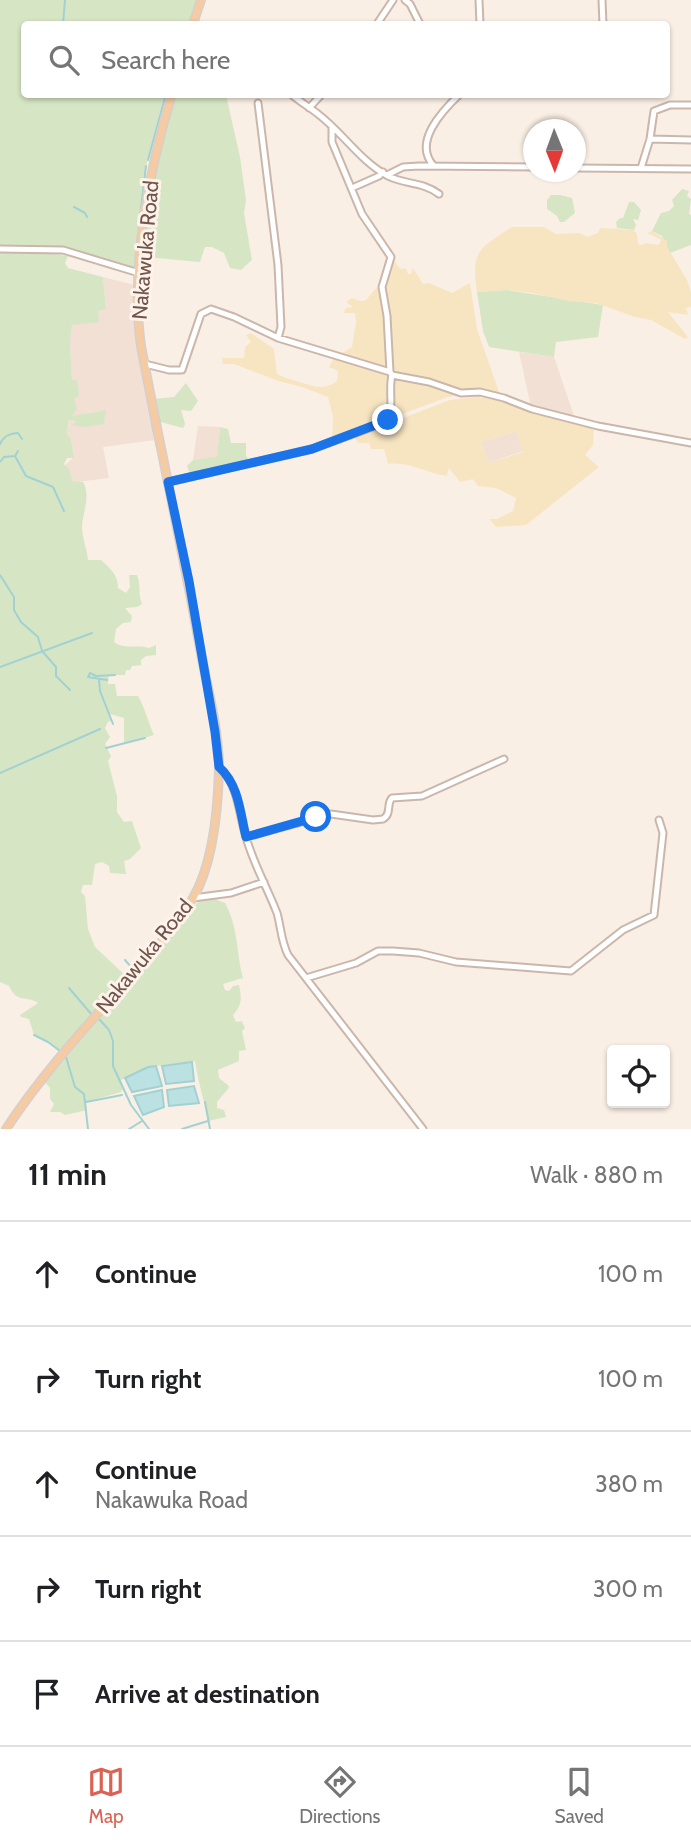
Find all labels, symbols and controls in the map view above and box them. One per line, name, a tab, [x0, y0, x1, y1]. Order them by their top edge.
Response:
search box	[21, 21, 670, 98]
icon: search	[45, 41, 83, 79]
text: Search here	[101, 44, 230, 76]
north arrow	[523, 119, 586, 182]
street label: Nakawuka Road	[126, 179, 164, 321]
route end	[372, 404, 403, 435]
route start	[300, 801, 331, 832]
street label: Nakawuka Road	[90, 894, 198, 1018]
map controls	[607, 1045, 670, 1108]
button: locate	[607, 1045, 670, 1108]
text: 11 min	[28, 1156, 107, 1193]
text: Walk · 880 m	[530, 1161, 663, 1189]
icon: ahead	[28, 1255, 66, 1293]
text: Continue	[95, 1258, 197, 1290]
text: 100 m	[598, 1260, 663, 1288]
icon: right	[28, 1360, 66, 1398]
text: Turn right	[95, 1363, 201, 1395]
text: 100 m	[598, 1365, 663, 1393]
text: Continue	[95, 1454, 197, 1486]
icon: ahead	[28, 1465, 66, 1503]
text: 380 m	[595, 1470, 663, 1498]
text: Nakawuka Road	[95, 1486, 248, 1514]
icon: right	[28, 1570, 66, 1608]
text: Turn right	[95, 1573, 201, 1605]
text: 300 m	[593, 1575, 663, 1603]
icon: arrive	[28, 1675, 66, 1713]
text: Arrive at destination	[95, 1678, 320, 1710]
tab: Map	[87, 1763, 125, 1828]
tab: Directions	[299, 1763, 380, 1828]
tab: Saved	[555, 1763, 604, 1828]

